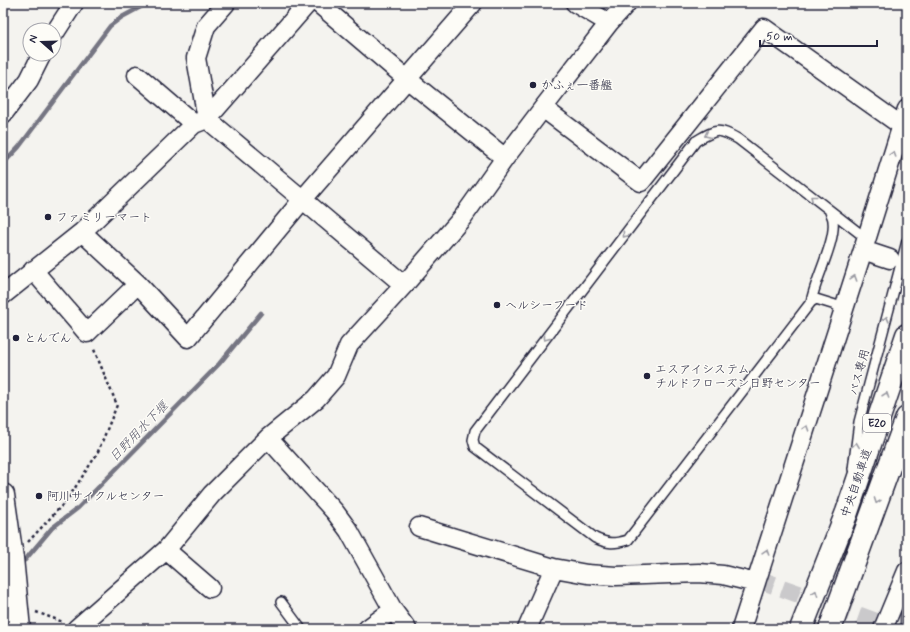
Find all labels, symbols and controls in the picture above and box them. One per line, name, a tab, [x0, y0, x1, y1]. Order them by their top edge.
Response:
north arrow	[22, 22, 62, 62]
scale bar	[760, 22, 877, 48]
text: 50 m	[766, 29, 793, 45]
text: N	[26, 33, 41, 45]
place label: かふぇ一番艦	[541, 78, 613, 94]
marker: かふぇ一番艦	[528, 80, 538, 90]
one-way arrow	[704, 130, 711, 138]
one-way arrow	[888, 150, 897, 157]
one-way arrow	[811, 196, 818, 203]
place label: ファミリーマート	[56, 210, 152, 226]
marker: ファミリーマート	[43, 212, 53, 222]
one-way arrow	[623, 230, 630, 237]
one-way arrow	[850, 275, 858, 282]
place label: ヘルシーフード	[505, 298, 588, 314]
marker: ヘルシーフード	[492, 300, 502, 310]
one-way arrow	[881, 316, 890, 323]
place label: とんでん	[24, 331, 71, 347]
marker: とんでん	[11, 333, 21, 343]
one-way arrow	[543, 334, 551, 341]
street label: バス専用	[846, 347, 874, 398]
place label: エスアイシステム チルドフローズン日野センター	[655, 362, 821, 392]
marker: エスアイシステム チルドフローズン日野センター	[642, 371, 652, 381]
one-way arrow	[882, 392, 890, 399]
water label: 日野用水下堰	[106, 397, 174, 466]
road number: E20	[863, 414, 891, 432]
one-way arrow	[801, 425, 810, 432]
one-way arrow	[851, 442, 860, 448]
street label: 中央自動車道	[838, 447, 876, 520]
place label: 阿川サイクルセンター	[47, 489, 165, 505]
marker: 阿川サイクルセンター	[34, 491, 44, 501]
one-way arrow	[874, 498, 882, 505]
one-way arrow	[761, 549, 770, 556]
one-way arrow	[811, 589, 819, 596]

